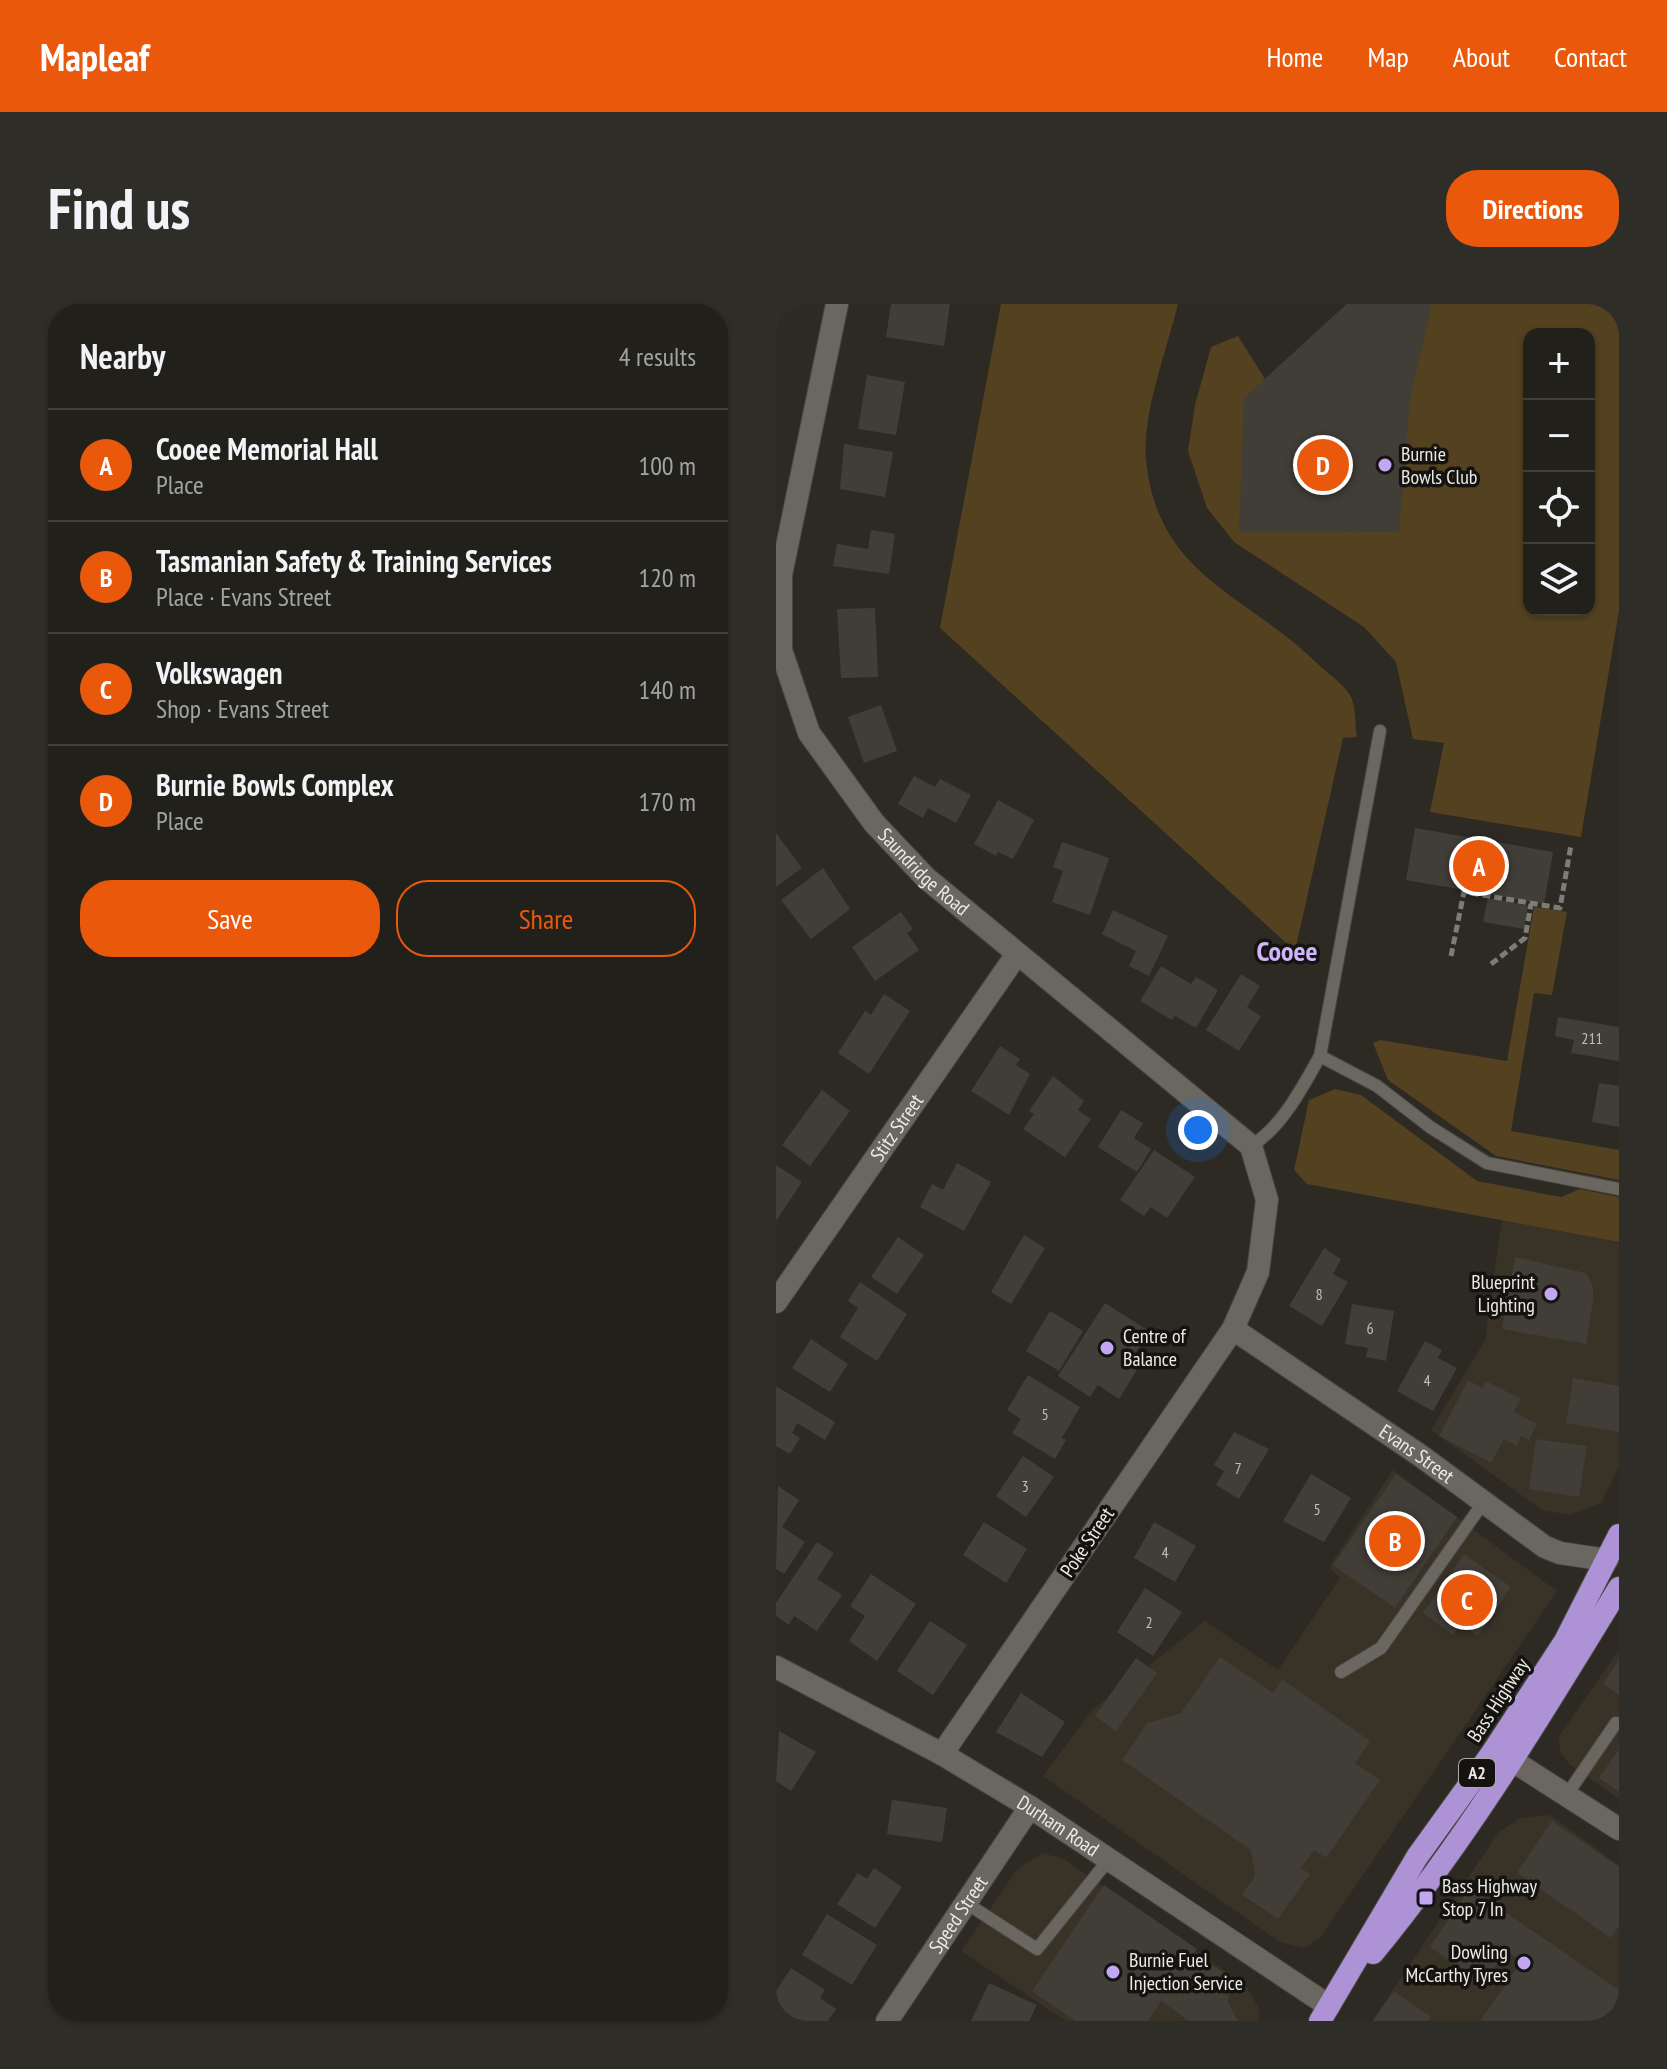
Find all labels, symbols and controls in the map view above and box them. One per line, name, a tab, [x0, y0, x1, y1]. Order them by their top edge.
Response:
text: Mapleaf	[40, 32, 149, 81]
text: Home	[1267, 38, 1323, 75]
text: Map	[1367, 38, 1409, 75]
text: About	[1453, 38, 1510, 75]
text: Contact	[1554, 38, 1627, 75]
button: Directions	[1446, 170, 1619, 247]
text: Find us	[48, 172, 190, 244]
map controls	[1523, 328, 1595, 616]
button: +	[1523, 328, 1595, 400]
text: Nearby	[80, 334, 165, 378]
text: 4 results	[619, 340, 696, 373]
button: −	[1523, 400, 1595, 472]
text: Cooee Memorial Hall	[156, 429, 378, 468]
pin: D	[1297, 435, 1349, 495]
place label: Burnie Bowls Club	[1401, 441, 1478, 490]
text: A	[99, 449, 113, 482]
text: 100 m	[638, 449, 696, 482]
marker: Burnie Bowls Club	[1376, 456, 1394, 474]
text: Place	[156, 468, 204, 501]
button: locate	[1523, 472, 1595, 544]
text: Tasmanian Safety & Training Services	[156, 541, 552, 580]
button: layers	[1523, 544, 1595, 616]
text: B	[100, 561, 112, 594]
text: 120 m	[638, 561, 696, 594]
text: Place · Evans Street	[156, 580, 331, 613]
text: Volkswagen	[156, 653, 283, 692]
text: C	[100, 673, 112, 706]
text: 140 m	[638, 673, 696, 706]
text: Shop · Evans Street	[156, 692, 329, 725]
text: Burnie Bowls Complex	[156, 765, 394, 804]
text: D	[99, 785, 113, 818]
text: 170 m	[638, 785, 696, 818]
text: Place	[156, 804, 204, 837]
street label: Saundridge Road	[872, 822, 975, 921]
pin: A	[1453, 836, 1505, 896]
button: Save	[80, 880, 380, 957]
button: Share	[396, 880, 696, 957]
district label: Cooee	[1257, 932, 1317, 969]
house number: 211	[1581, 1028, 1603, 1048]
street label: Stitz Street	[864, 1089, 929, 1166]
your location	[1178, 1110, 1218, 1150]
place label: Blueprint Lighting	[1471, 1269, 1535, 1318]
house number: 8	[1315, 1284, 1323, 1304]
marker: Blueprint Lighting	[1542, 1285, 1560, 1303]
house number: 6	[1366, 1318, 1374, 1338]
place label: Centre of Balance	[1123, 1323, 1187, 1372]
marker: Centre of Balance	[1098, 1339, 1116, 1357]
house number: 4	[1423, 1370, 1431, 1390]
house number: 5	[1041, 1404, 1049, 1424]
street label: Evans Street	[1374, 1419, 1460, 1489]
house number: 7	[1234, 1458, 1242, 1478]
house number: 3	[1021, 1476, 1029, 1496]
house number: 5	[1313, 1499, 1321, 1519]
street label: Poke Street	[1054, 1502, 1120, 1582]
pin: B	[1369, 1511, 1421, 1571]
house number: 4	[1161, 1542, 1169, 1562]
pin: C	[1441, 1570, 1493, 1630]
house number: 2	[1145, 1612, 1153, 1632]
street label: Bass Highway	[1461, 1653, 1535, 1747]
road number: A2	[1459, 1759, 1495, 1787]
street label: Durham Road	[1013, 1789, 1104, 1862]
street label: Speed Street	[923, 1870, 994, 1958]
place label: Bass Highway Stop 7 In	[1442, 1873, 1537, 1922]
marker: Bass Highway Stop 7 In	[1417, 1889, 1435, 1907]
place label: Dowling McCarthy Tyres	[1405, 1939, 1508, 1988]
place label: Burnie Fuel Injection Service	[1129, 1947, 1243, 1996]
marker: Dowling McCarthy Tyres	[1515, 1954, 1533, 1972]
marker: Burnie Fuel Injection Service	[1104, 1963, 1122, 1981]

